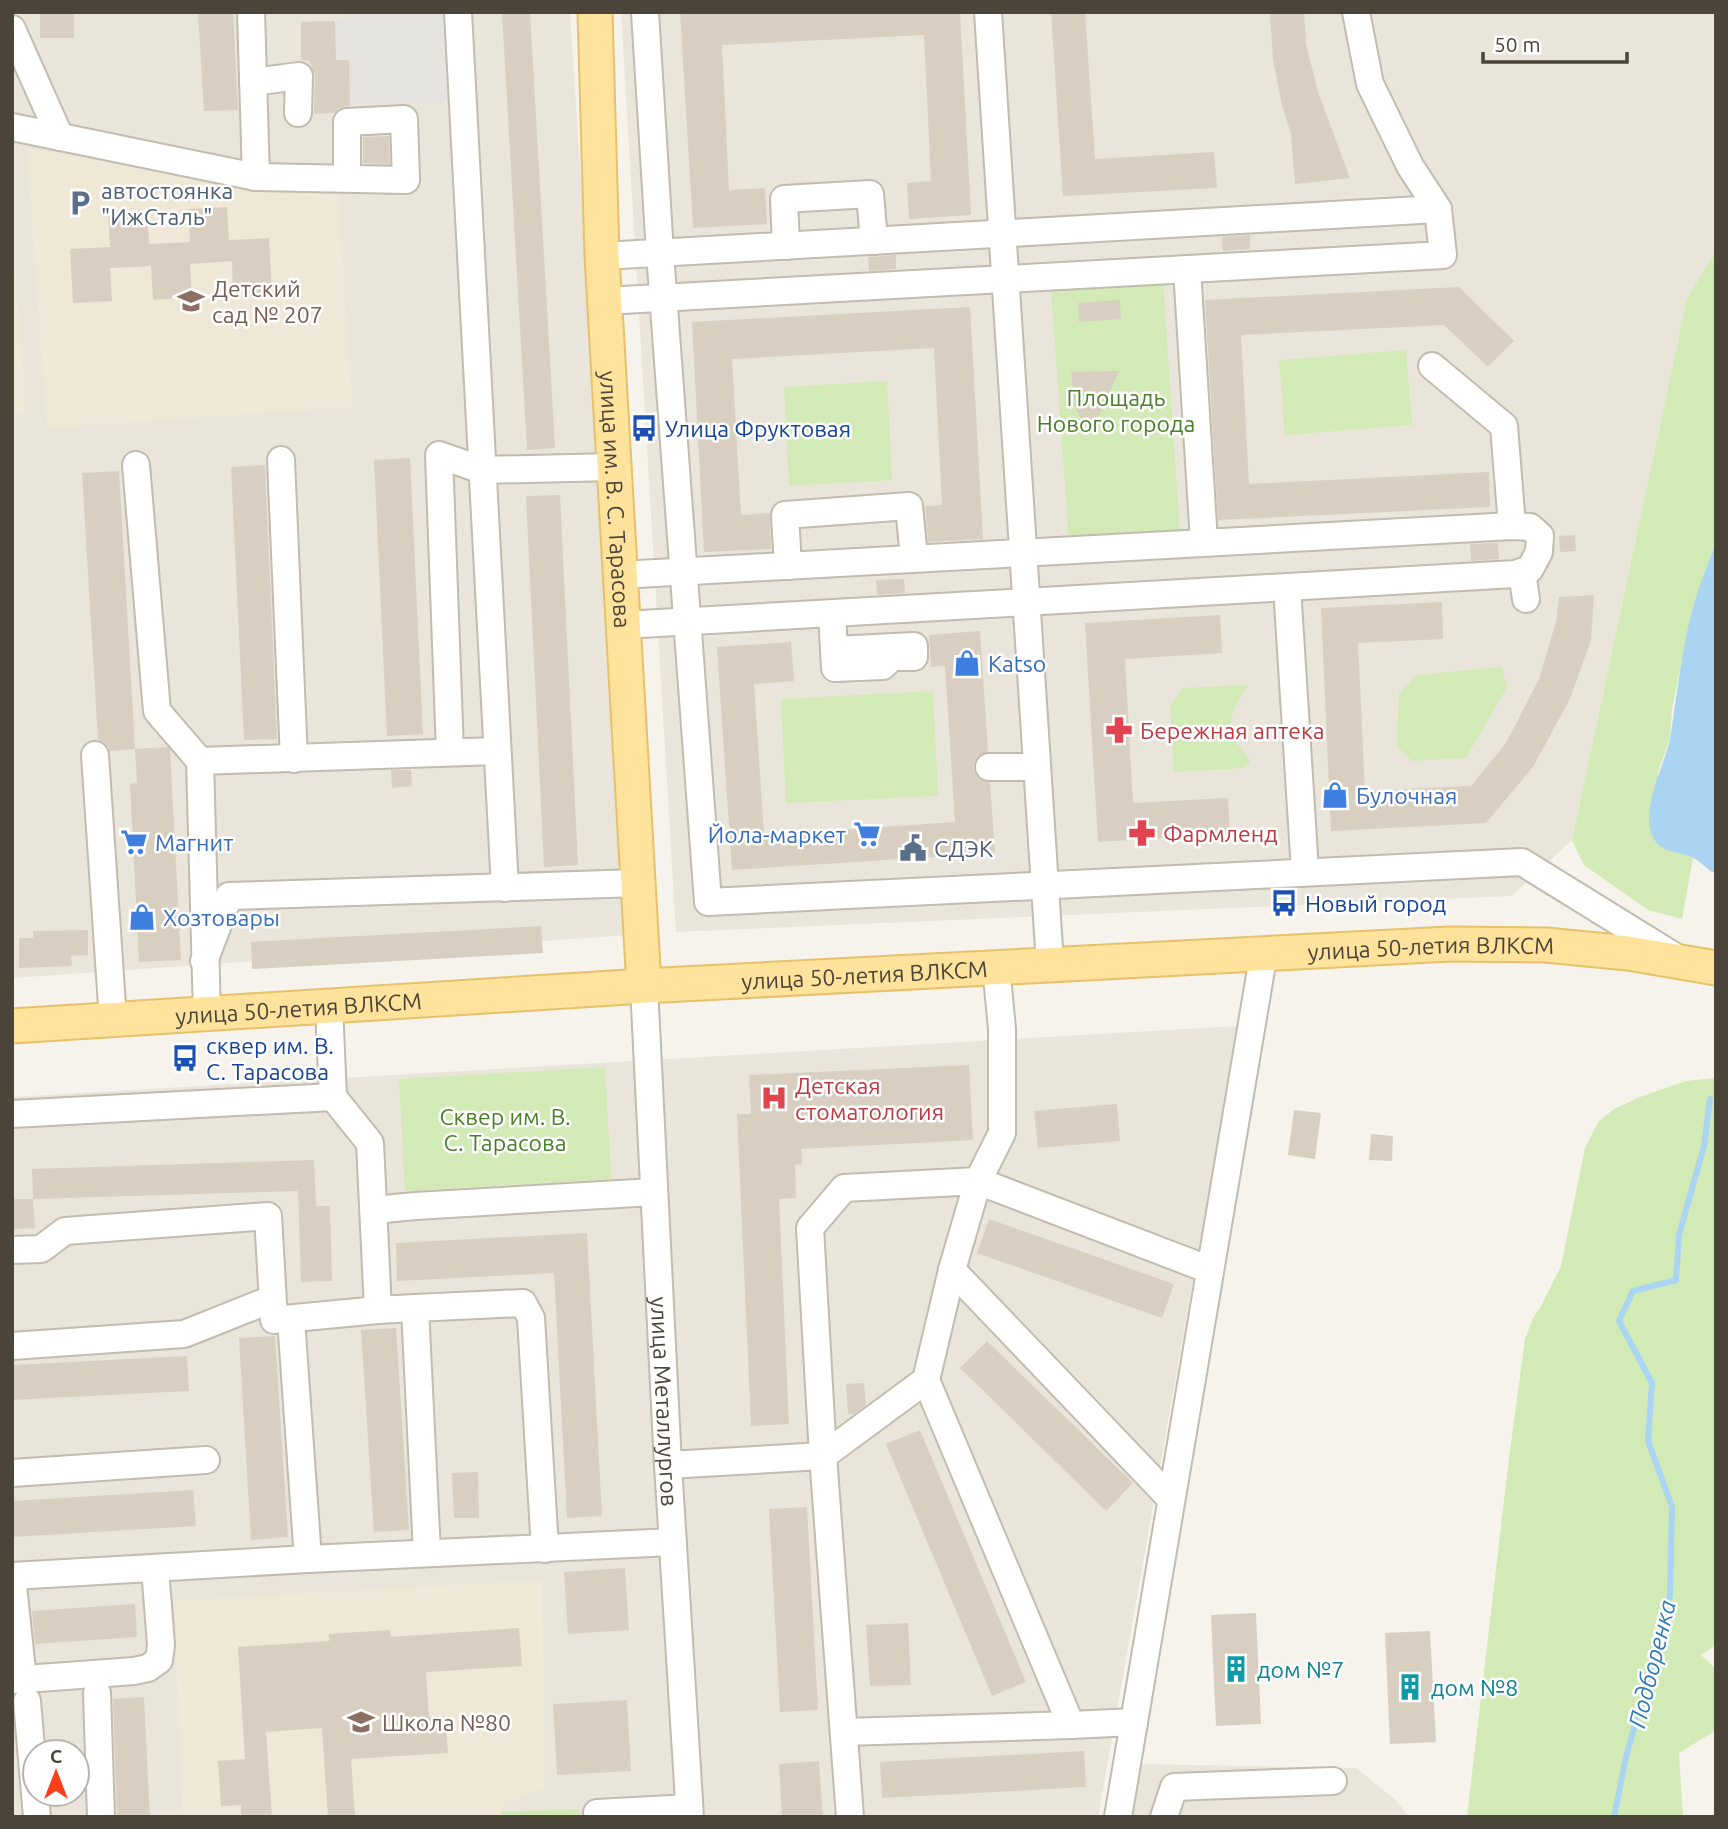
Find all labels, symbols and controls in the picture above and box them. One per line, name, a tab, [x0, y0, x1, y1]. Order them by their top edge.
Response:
scale bar	[1483, 21, 1626, 65]
text: 50 m	[1494, 32, 1541, 56]
place label: автостоянка "ИжСталь"	[101, 178, 233, 229]
parking icon: автостоянка "ИжСталь"	[65, 188, 95, 218]
place label: Детский сад № 207	[212, 276, 323, 327]
school or university icon: Детский сад № 207	[176, 286, 206, 316]
street label: улица им. В. С. Тарасова	[596, 370, 636, 629]
park label: Площадь Нового города	[1037, 385, 1195, 436]
bus stop icon: Улица Фруктовая	[629, 413, 659, 443]
place label: Улица Фруктовая	[665, 416, 851, 441]
shop icon: Katso	[952, 648, 982, 678]
place label: Katso	[988, 651, 1046, 676]
pharmacy icon: Бережная аптека	[1104, 715, 1134, 745]
place label: Бережная аптека	[1140, 718, 1325, 743]
shop icon: Булочная	[1320, 780, 1350, 810]
place label: Булочная	[1356, 783, 1457, 808]
pharmacy icon: Фармленд	[1127, 818, 1157, 848]
supermarket icon: Йола-маркет	[852, 819, 882, 849]
place label: Фармленд	[1163, 821, 1278, 846]
place label: Йола-маркет	[708, 822, 846, 847]
supermarket icon: Магнит	[119, 827, 149, 857]
place label: Магнит	[155, 830, 233, 855]
public building icon: СДЭК	[898, 833, 928, 863]
place label: СДЭК	[934, 836, 993, 861]
bus stop icon: Новый город	[1269, 888, 1299, 918]
place label: Новый город	[1305, 891, 1446, 916]
shop icon: Хозтовары	[127, 902, 157, 932]
place label: Хозтовары	[163, 905, 280, 930]
street label: улица 50-летия ВЛКСМ	[1307, 931, 1554, 964]
street label: улица 50-летия ВЛКСМ	[741, 956, 988, 993]
street label: улица 50-летия ВЛКСМ	[175, 988, 422, 1028]
place label: сквер им. В. С. Тарасова	[206, 1033, 334, 1084]
bus stop icon: сквер им. В. С. Тарасова	[170, 1043, 200, 1073]
place label: Детская стоматология	[795, 1073, 944, 1124]
hospital icon: Детская стоматология	[759, 1083, 789, 1113]
park label: Сквер им. В. С. Тарасова	[439, 1104, 571, 1155]
street label: улица Металлургов	[647, 1296, 683, 1507]
water label: Подборенка	[1623, 1597, 1681, 1731]
building icon: дом №7	[1221, 1654, 1251, 1684]
place label: дом №7	[1257, 1657, 1344, 1682]
building icon: дом №8	[1395, 1672, 1425, 1702]
place label: дом №8	[1431, 1675, 1518, 1700]
school or university icon: Школа №80	[346, 1707, 376, 1737]
place label: Школа №80	[382, 1710, 511, 1735]
north arrow	[21, 1738, 91, 1808]
text: С	[50, 1745, 62, 1767]

